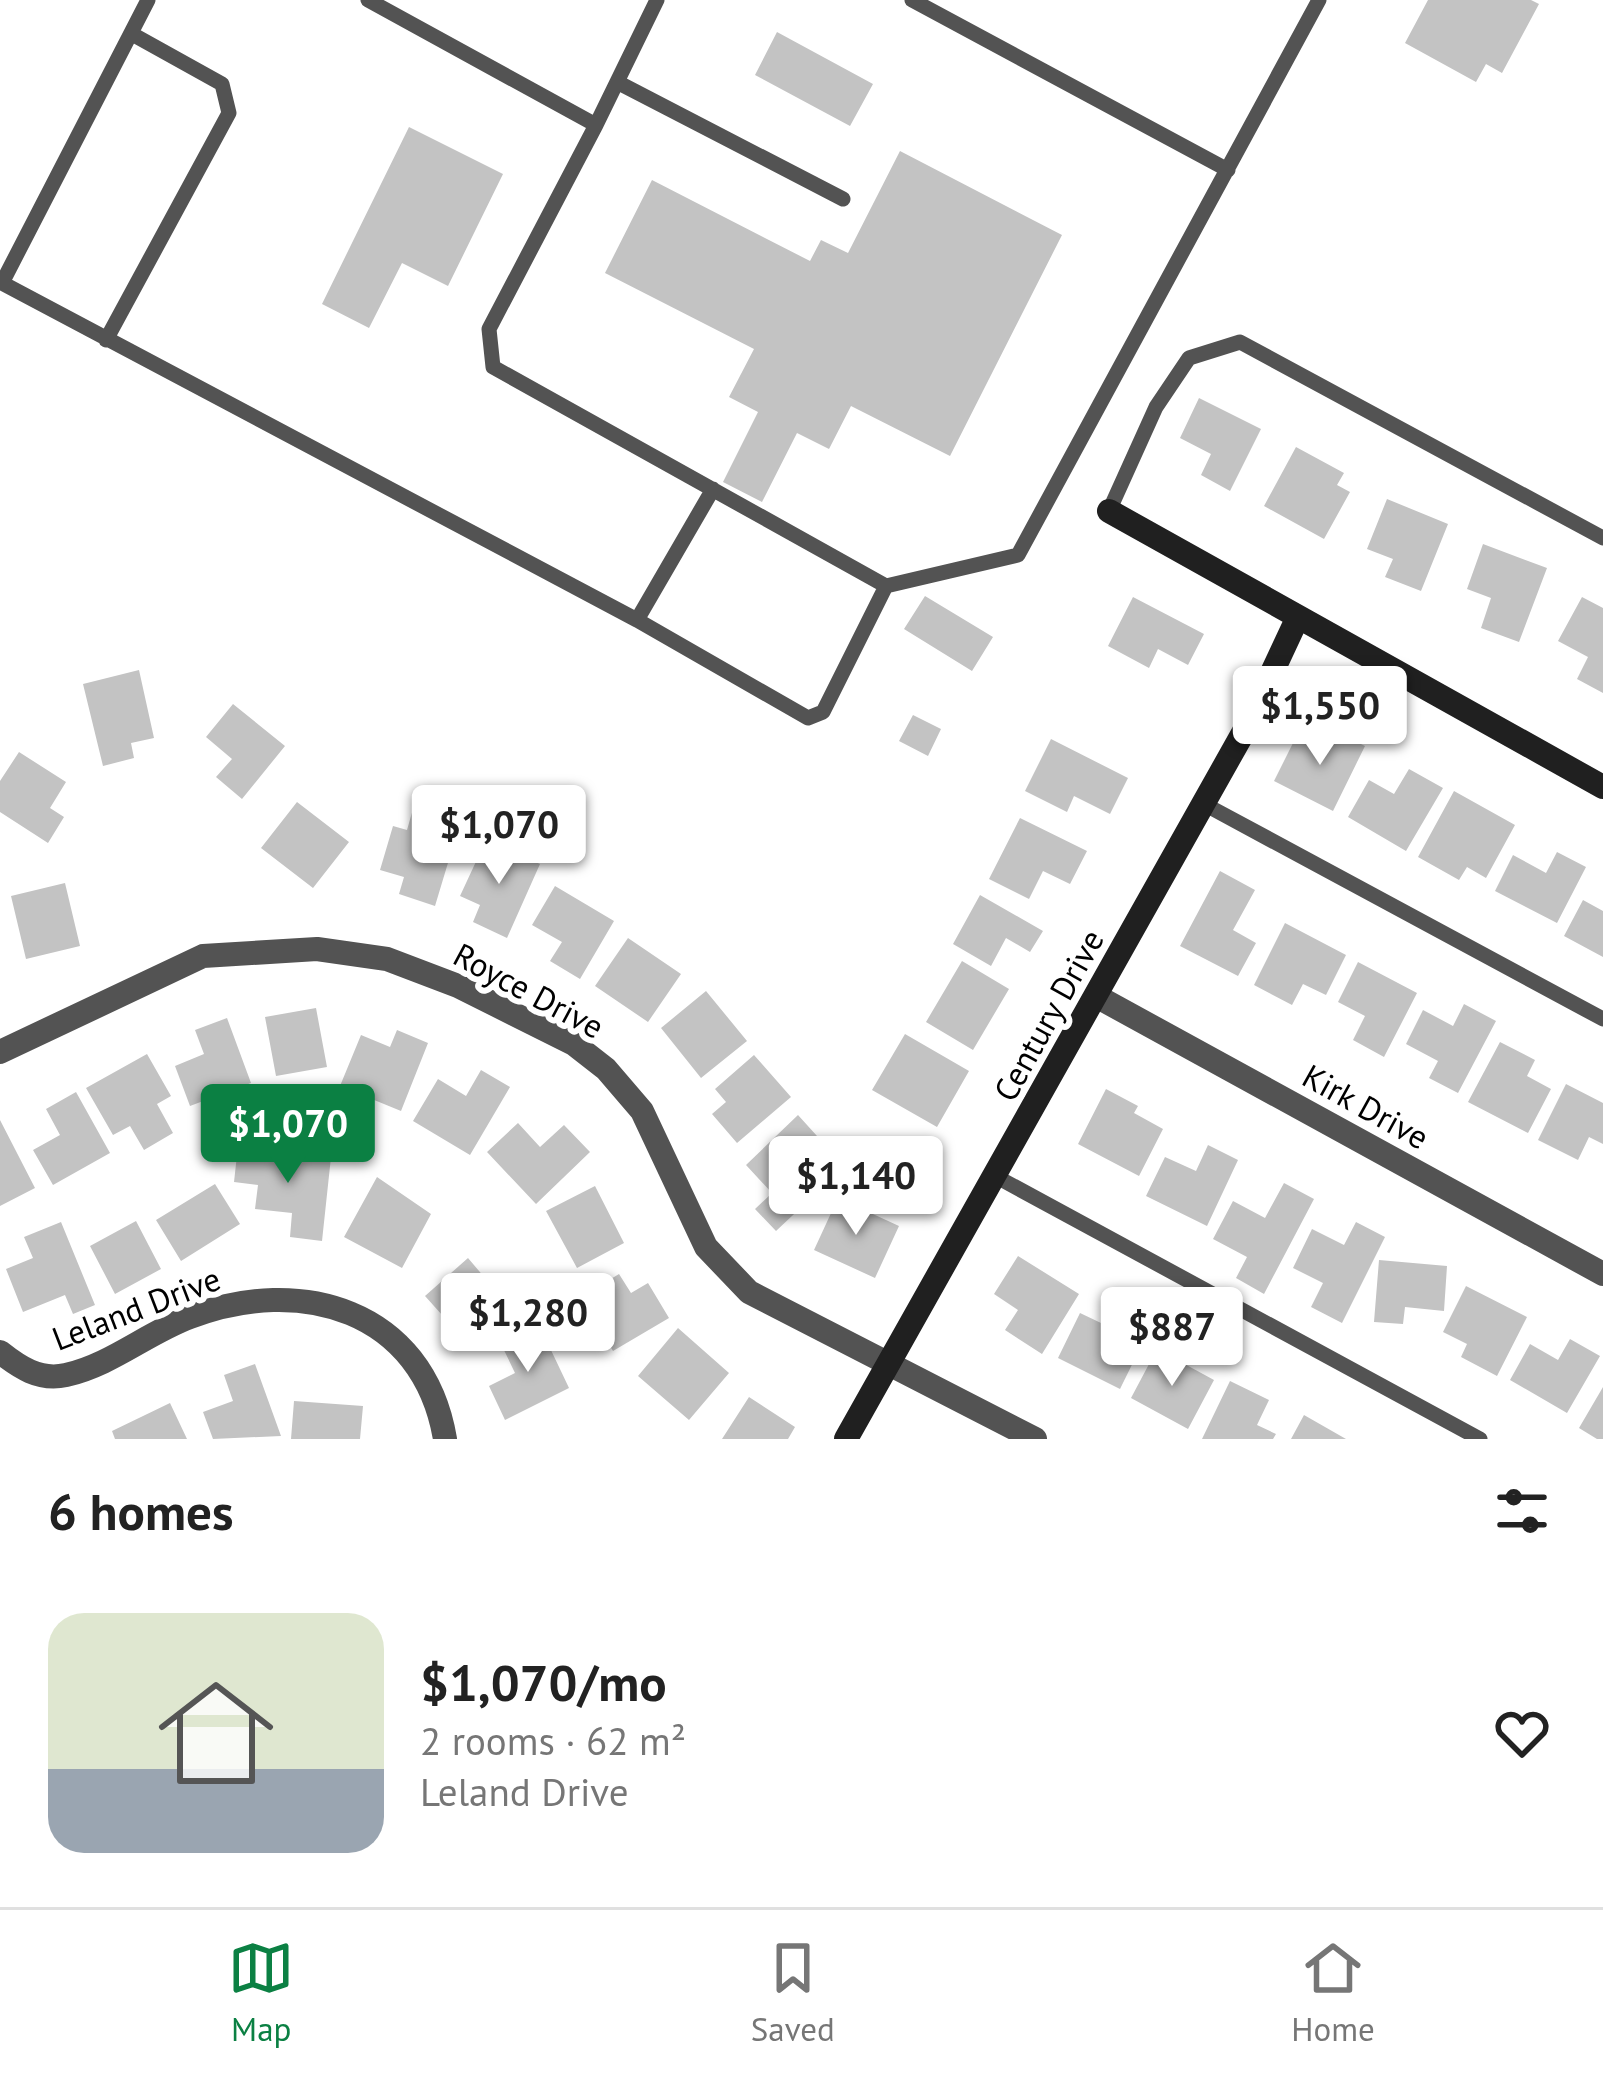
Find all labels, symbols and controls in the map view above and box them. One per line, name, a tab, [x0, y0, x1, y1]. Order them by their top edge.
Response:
pin: $1,550	[1222, 666, 1418, 768]
text: $1,550	[1260, 679, 1380, 730]
pin: $1,070	[401, 785, 597, 887]
text: $1,070	[439, 798, 559, 849]
street label: Century Drive	[983, 922, 1113, 1108]
street label: Royce Drive	[446, 933, 612, 1047]
street label: Kirk Drive	[1295, 1054, 1437, 1158]
pin: $1,070	[190, 1084, 386, 1186]
text: $1,070	[228, 1097, 348, 1148]
pin: $1,140	[758, 1136, 954, 1238]
text: $1,140	[796, 1149, 916, 1200]
street label: Leland Drive	[46, 1256, 226, 1360]
pin: $1,280	[430, 1273, 626, 1375]
text: $1,280	[468, 1286, 588, 1337]
pin: $887	[1101, 1287, 1243, 1389]
text: $887	[1128, 1300, 1216, 1351]
text: 6 homes	[48, 1478, 234, 1544]
icon: filters	[1489, 1478, 1555, 1544]
text: $1,070/mo	[420, 1649, 667, 1715]
icon: home	[144, 1661, 288, 1805]
icon: heart	[1489, 1700, 1555, 1766]
text: 2 rooms · 62 m²	[420, 1715, 686, 1766]
text: Leland Drive	[420, 1766, 629, 1817]
tab: Map	[228, 1935, 294, 2050]
tab: Saved	[751, 1935, 835, 2050]
tab: Home	[1291, 1935, 1375, 2050]

